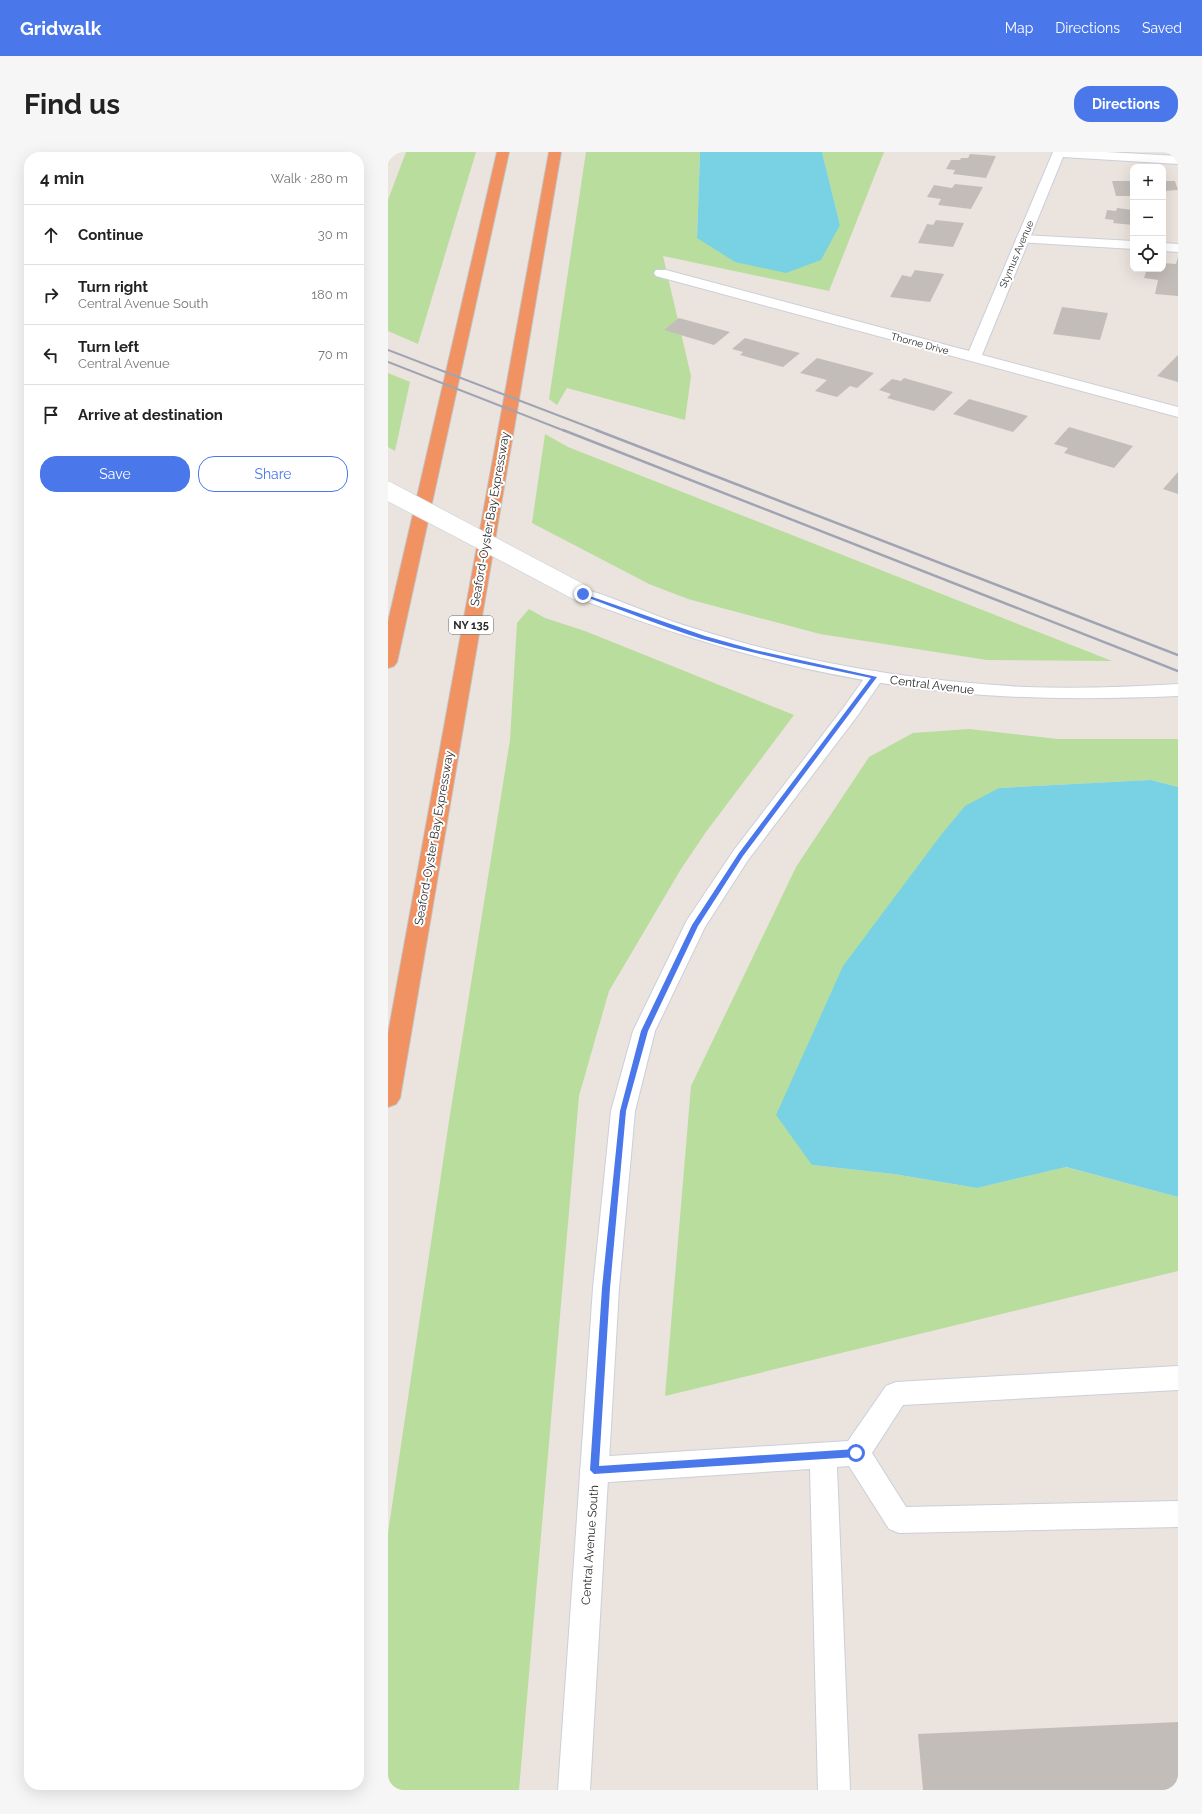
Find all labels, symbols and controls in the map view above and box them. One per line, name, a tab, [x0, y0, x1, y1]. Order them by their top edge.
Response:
text: Gridwalk	[20, 17, 101, 39]
text: Map	[1005, 20, 1033, 36]
text: Directions	[1055, 20, 1120, 36]
text: Saved	[1142, 20, 1182, 36]
button: Directions	[1074, 86, 1178, 122]
text: Find us	[24, 88, 120, 121]
map controls	[1130, 164, 1166, 272]
button: +	[1130, 164, 1166, 200]
text: 4 min	[40, 168, 84, 188]
text: Walk · 280 m	[271, 171, 348, 186]
button: −	[1130, 200, 1166, 236]
street label: Stymus Avenue	[997, 219, 1036, 290]
icon: ahead	[40, 224, 62, 246]
text: Continue	[78, 226, 143, 244]
text: 30 m	[318, 227, 348, 242]
button: locate	[1130, 236, 1166, 272]
text: Turn right	[78, 278, 148, 296]
icon: right	[40, 284, 62, 306]
text: 180 m	[312, 287, 348, 302]
text: Central Avenue South	[78, 296, 208, 311]
street label: Thorne Drive	[890, 330, 950, 357]
text: Turn left	[78, 338, 139, 356]
icon: left	[40, 344, 62, 366]
text: 70 m	[318, 347, 348, 362]
text: Central Avenue	[78, 356, 170, 371]
icon: arrive	[40, 404, 62, 426]
text: Arrive at destination	[78, 406, 223, 424]
street label: Seaford-Oyster Bay Expressway	[468, 430, 512, 607]
button: Save	[40, 456, 190, 492]
button: Share	[198, 456, 348, 492]
route end	[574, 585, 592, 603]
road number: NY 135	[449, 616, 493, 634]
street label: Central Avenue	[889, 673, 975, 697]
street label: Seaford-Oyster Bay Expressway	[412, 749, 456, 926]
route start	[847, 1444, 865, 1462]
street label: Central Avenue South	[579, 1485, 601, 1605]

